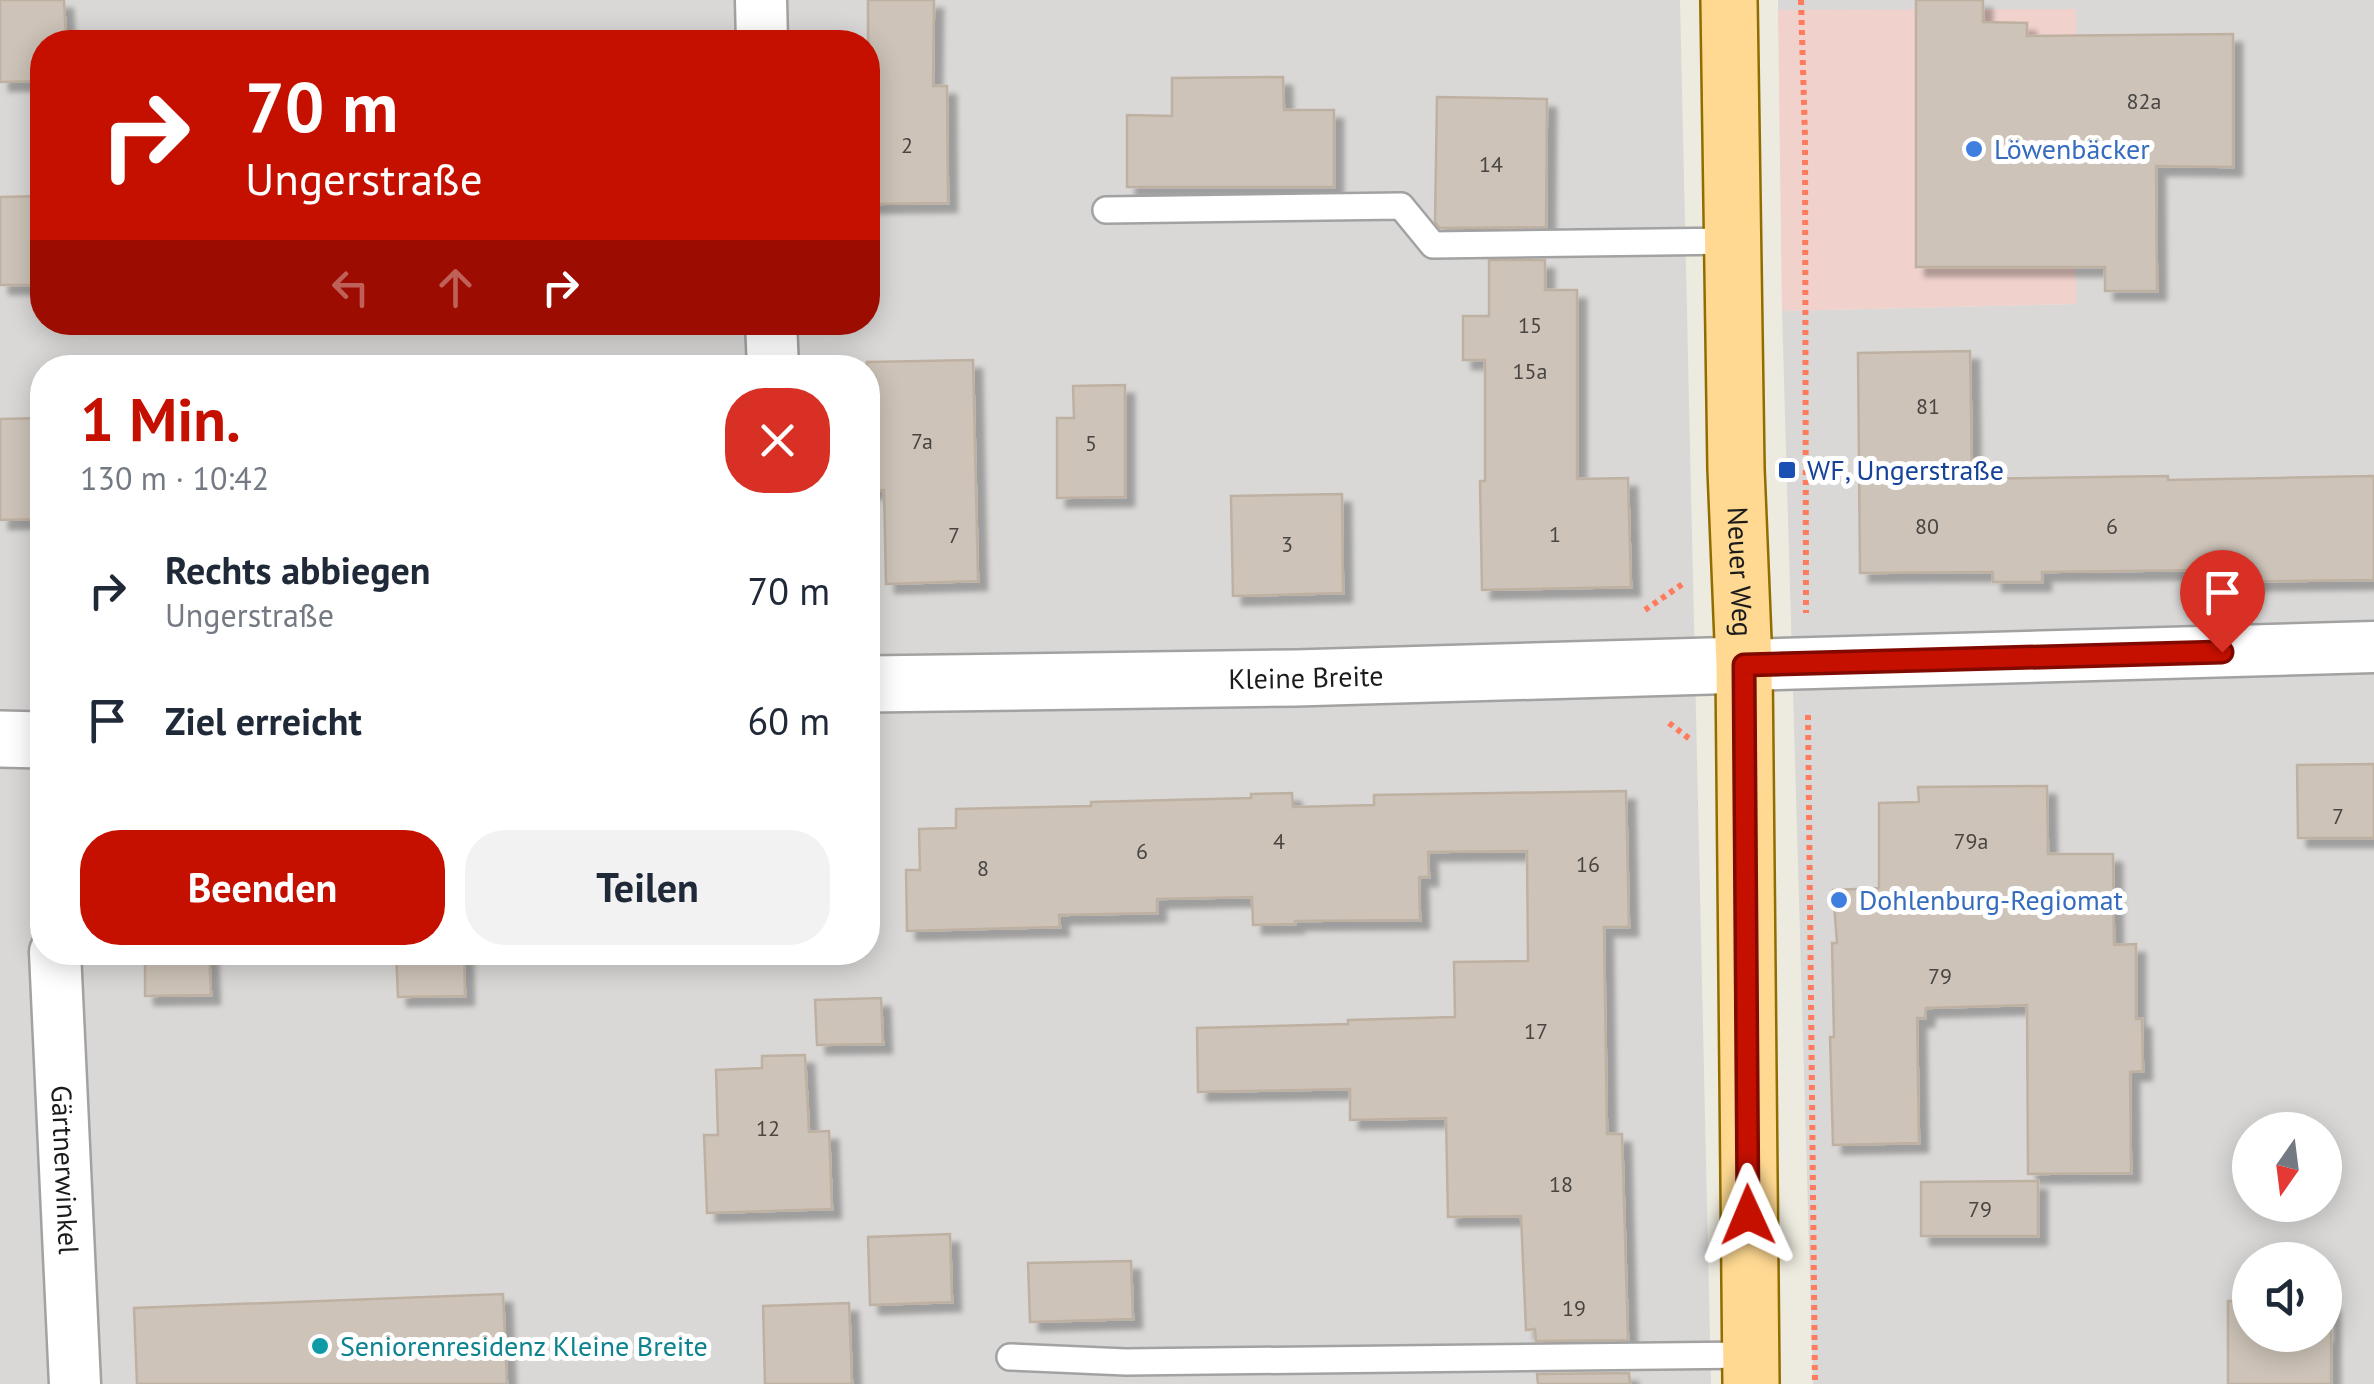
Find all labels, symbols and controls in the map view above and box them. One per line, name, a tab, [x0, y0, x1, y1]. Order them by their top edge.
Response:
text: 70 m	[245, 61, 398, 151]
icon: right	[80, 70, 210, 200]
house number: 82a	[2127, 87, 2161, 115]
place label: Löwenbäcker	[1994, 130, 2150, 167]
house number: 2	[901, 131, 913, 159]
marker: Löwenbäcker	[1963, 138, 1985, 160]
text: Ungerstraße	[245, 149, 483, 207]
house number: 14	[1479, 150, 1503, 178]
icon: left	[323, 260, 378, 315]
icon: ahead	[428, 260, 483, 315]
icon: right	[533, 260, 588, 315]
house number: 15	[1518, 311, 1542, 339]
house number: 15a	[1513, 357, 1547, 385]
text: 1 Min.	[80, 380, 241, 458]
button: close	[725, 388, 830, 493]
house number: 81	[1916, 392, 1940, 420]
house number: 7a	[911, 427, 933, 455]
house number: 5	[1085, 429, 1097, 457]
place label: WF, Ungerstraße	[1807, 451, 2004, 488]
text: 130 m · 10:42	[80, 457, 269, 499]
marker: WF, Ungerstraße	[1776, 459, 1798, 481]
street label: Neuer Weg	[1720, 506, 1762, 637]
house number: 80	[1915, 512, 1939, 540]
house number: 6	[2106, 512, 2118, 540]
house number: 1	[1549, 520, 1561, 548]
house number: 7	[948, 521, 960, 549]
house number: 3	[1281, 530, 1293, 558]
text: Rechts abbiegen	[165, 545, 431, 594]
pin	[2180, 550, 2265, 653]
icon: right	[80, 563, 135, 618]
icon: arrive	[2195, 565, 2250, 620]
text: 70 m	[748, 566, 830, 615]
text: Ungerstraße	[165, 594, 334, 636]
street label: Kleine Breite	[1228, 656, 1384, 697]
icon: arrive	[80, 693, 135, 748]
text: Ziel erreicht	[165, 696, 362, 745]
text: 60 m	[748, 696, 830, 745]
house number: 7	[2332, 802, 2344, 830]
house number: 4	[1273, 827, 1285, 855]
house number: 79a	[1954, 827, 1988, 855]
button: Beenden	[80, 830, 445, 945]
button: Teilen	[465, 830, 830, 945]
house number: 6	[1136, 837, 1148, 865]
house number: 16	[1576, 850, 1600, 878]
house number: 8	[977, 854, 989, 882]
place label: Dohlenburg-Regiomat	[1859, 881, 2124, 918]
marker: Dohlenburg-Regiomat	[1828, 889, 1850, 911]
house number: 79	[1928, 962, 1952, 990]
house number: 17	[1524, 1017, 1548, 1045]
street label: Gärtnerwinkel	[43, 1085, 88, 1255]
north arrow	[2232, 1112, 2342, 1222]
map controls	[2232, 1112, 2342, 1352]
house number: 12	[756, 1114, 780, 1142]
position arrow	[1696, 1163, 1800, 1267]
house number: 18	[1549, 1170, 1573, 1198]
house number: 79	[1968, 1195, 1992, 1223]
button: sound	[2232, 1242, 2342, 1352]
house number: 19	[1562, 1294, 1586, 1322]
place label: Seniorenresidenz Kleine Breite	[340, 1327, 708, 1364]
marker: Seniorenresidenz Kleine Breite	[309, 1335, 331, 1357]

